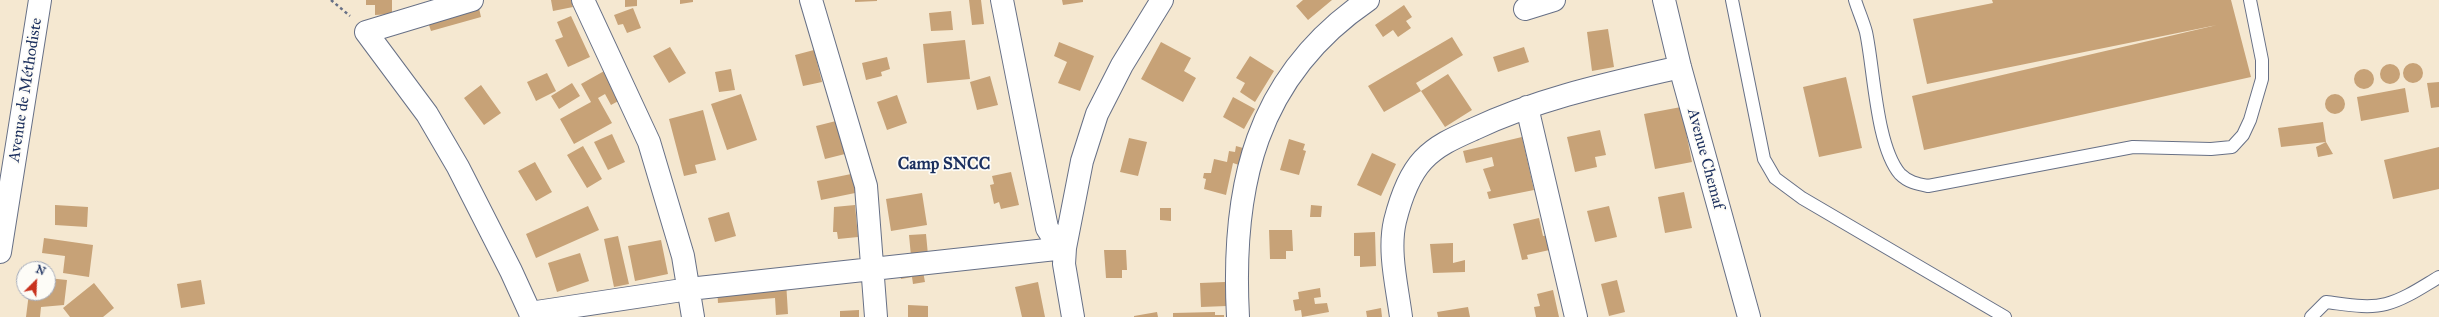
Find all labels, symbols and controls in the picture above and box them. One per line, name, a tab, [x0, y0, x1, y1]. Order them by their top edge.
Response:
street label: Avenue de Méthodiste	[5, 16, 47, 164]
street label: Avenue Chemaf	[1682, 107, 1728, 211]
district label: Camp SNCC	[898, 155, 990, 175]
north arrow	[16, 261, 56, 301]
text: N	[34, 263, 48, 278]

